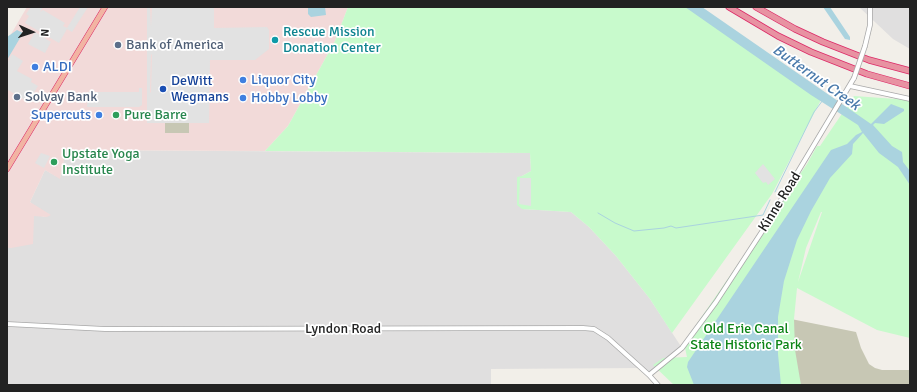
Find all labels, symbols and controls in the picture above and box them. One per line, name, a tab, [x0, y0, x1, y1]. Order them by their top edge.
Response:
north arrow	[12, 12, 52, 52]
place label: Rescue Mission Donation Center	[283, 24, 381, 56]
text: N	[38, 28, 51, 37]
marker: Rescue Mission Donation Center	[270, 35, 280, 45]
place label: Bank of America	[126, 37, 224, 53]
marker: Bank of America	[113, 40, 123, 50]
water label: Butternut Creek	[769, 41, 863, 115]
place label: ALDI	[43, 59, 72, 75]
marker: ALDI	[30, 62, 40, 72]
place label: Liquor City	[251, 72, 316, 88]
place label: DeWitt Wegmans	[171, 73, 229, 106]
marker: Liquor City	[238, 75, 248, 85]
marker: DeWitt Wegmans	[158, 84, 168, 94]
place label: Solvay Bank	[25, 89, 97, 105]
place label: Hobby Lobby	[251, 90, 328, 106]
marker: Solvay Bank	[12, 92, 22, 102]
marker: Hobby Lobby	[238, 93, 248, 103]
place label: Supercuts	[31, 107, 91, 123]
place label: Pure Barre	[124, 107, 187, 123]
marker: Supercuts	[94, 110, 104, 120]
marker: Pure Barre	[111, 110, 121, 120]
place label: Upstate Yoga Institute	[62, 146, 140, 178]
marker: Upstate Yoga Institute	[49, 157, 59, 167]
street label: Kinne Road	[755, 169, 805, 235]
street label: Lyndon Road	[305, 321, 381, 337]
park label: Old Erie Canal State Historic Park	[690, 321, 802, 354]

